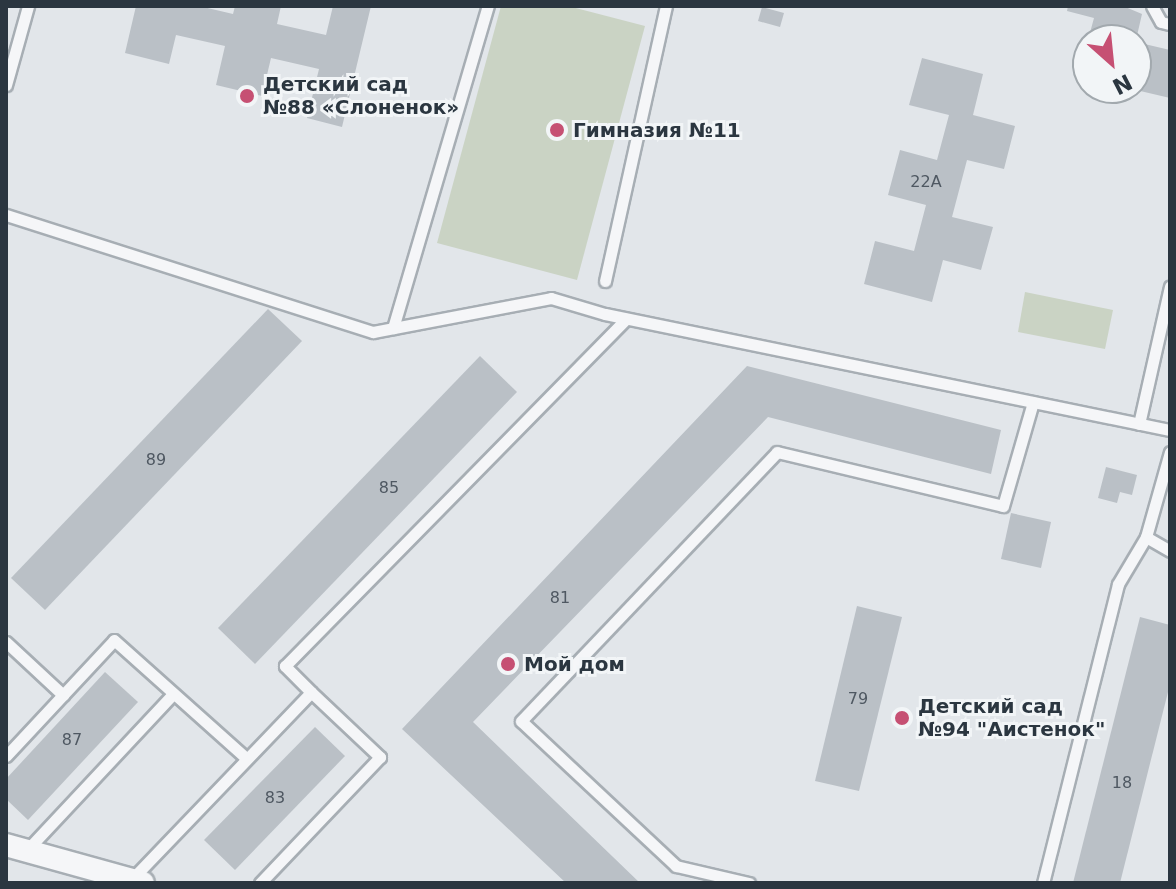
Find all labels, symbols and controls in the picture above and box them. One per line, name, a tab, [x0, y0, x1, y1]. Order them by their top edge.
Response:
north arrow	[1072, 24, 1152, 104]
text: N	[1108, 69, 1136, 99]
place label: Детский сад №88 «Слоненок»	[263, 72, 459, 119]
marker: Детский сад №88 «Слоненок»	[238, 87, 256, 105]
place label: Гимназия №11	[573, 118, 741, 142]
marker: Гимназия №11	[548, 121, 566, 139]
house number: 22А	[910, 172, 942, 192]
house number: 89	[146, 450, 166, 470]
house number: 85	[379, 478, 399, 498]
house number: 81	[550, 588, 570, 608]
place label: Мой дом	[524, 652, 625, 676]
marker: Мой дом	[499, 655, 517, 673]
house number: 79	[848, 689, 868, 709]
place label: Детский сад №94 "Аистенок"	[918, 694, 1105, 741]
marker: Детский сад №94 "Аистенок"	[893, 709, 911, 727]
house number: 87	[62, 730, 82, 750]
house number: 18	[1112, 773, 1132, 793]
house number: 83	[265, 788, 285, 808]

